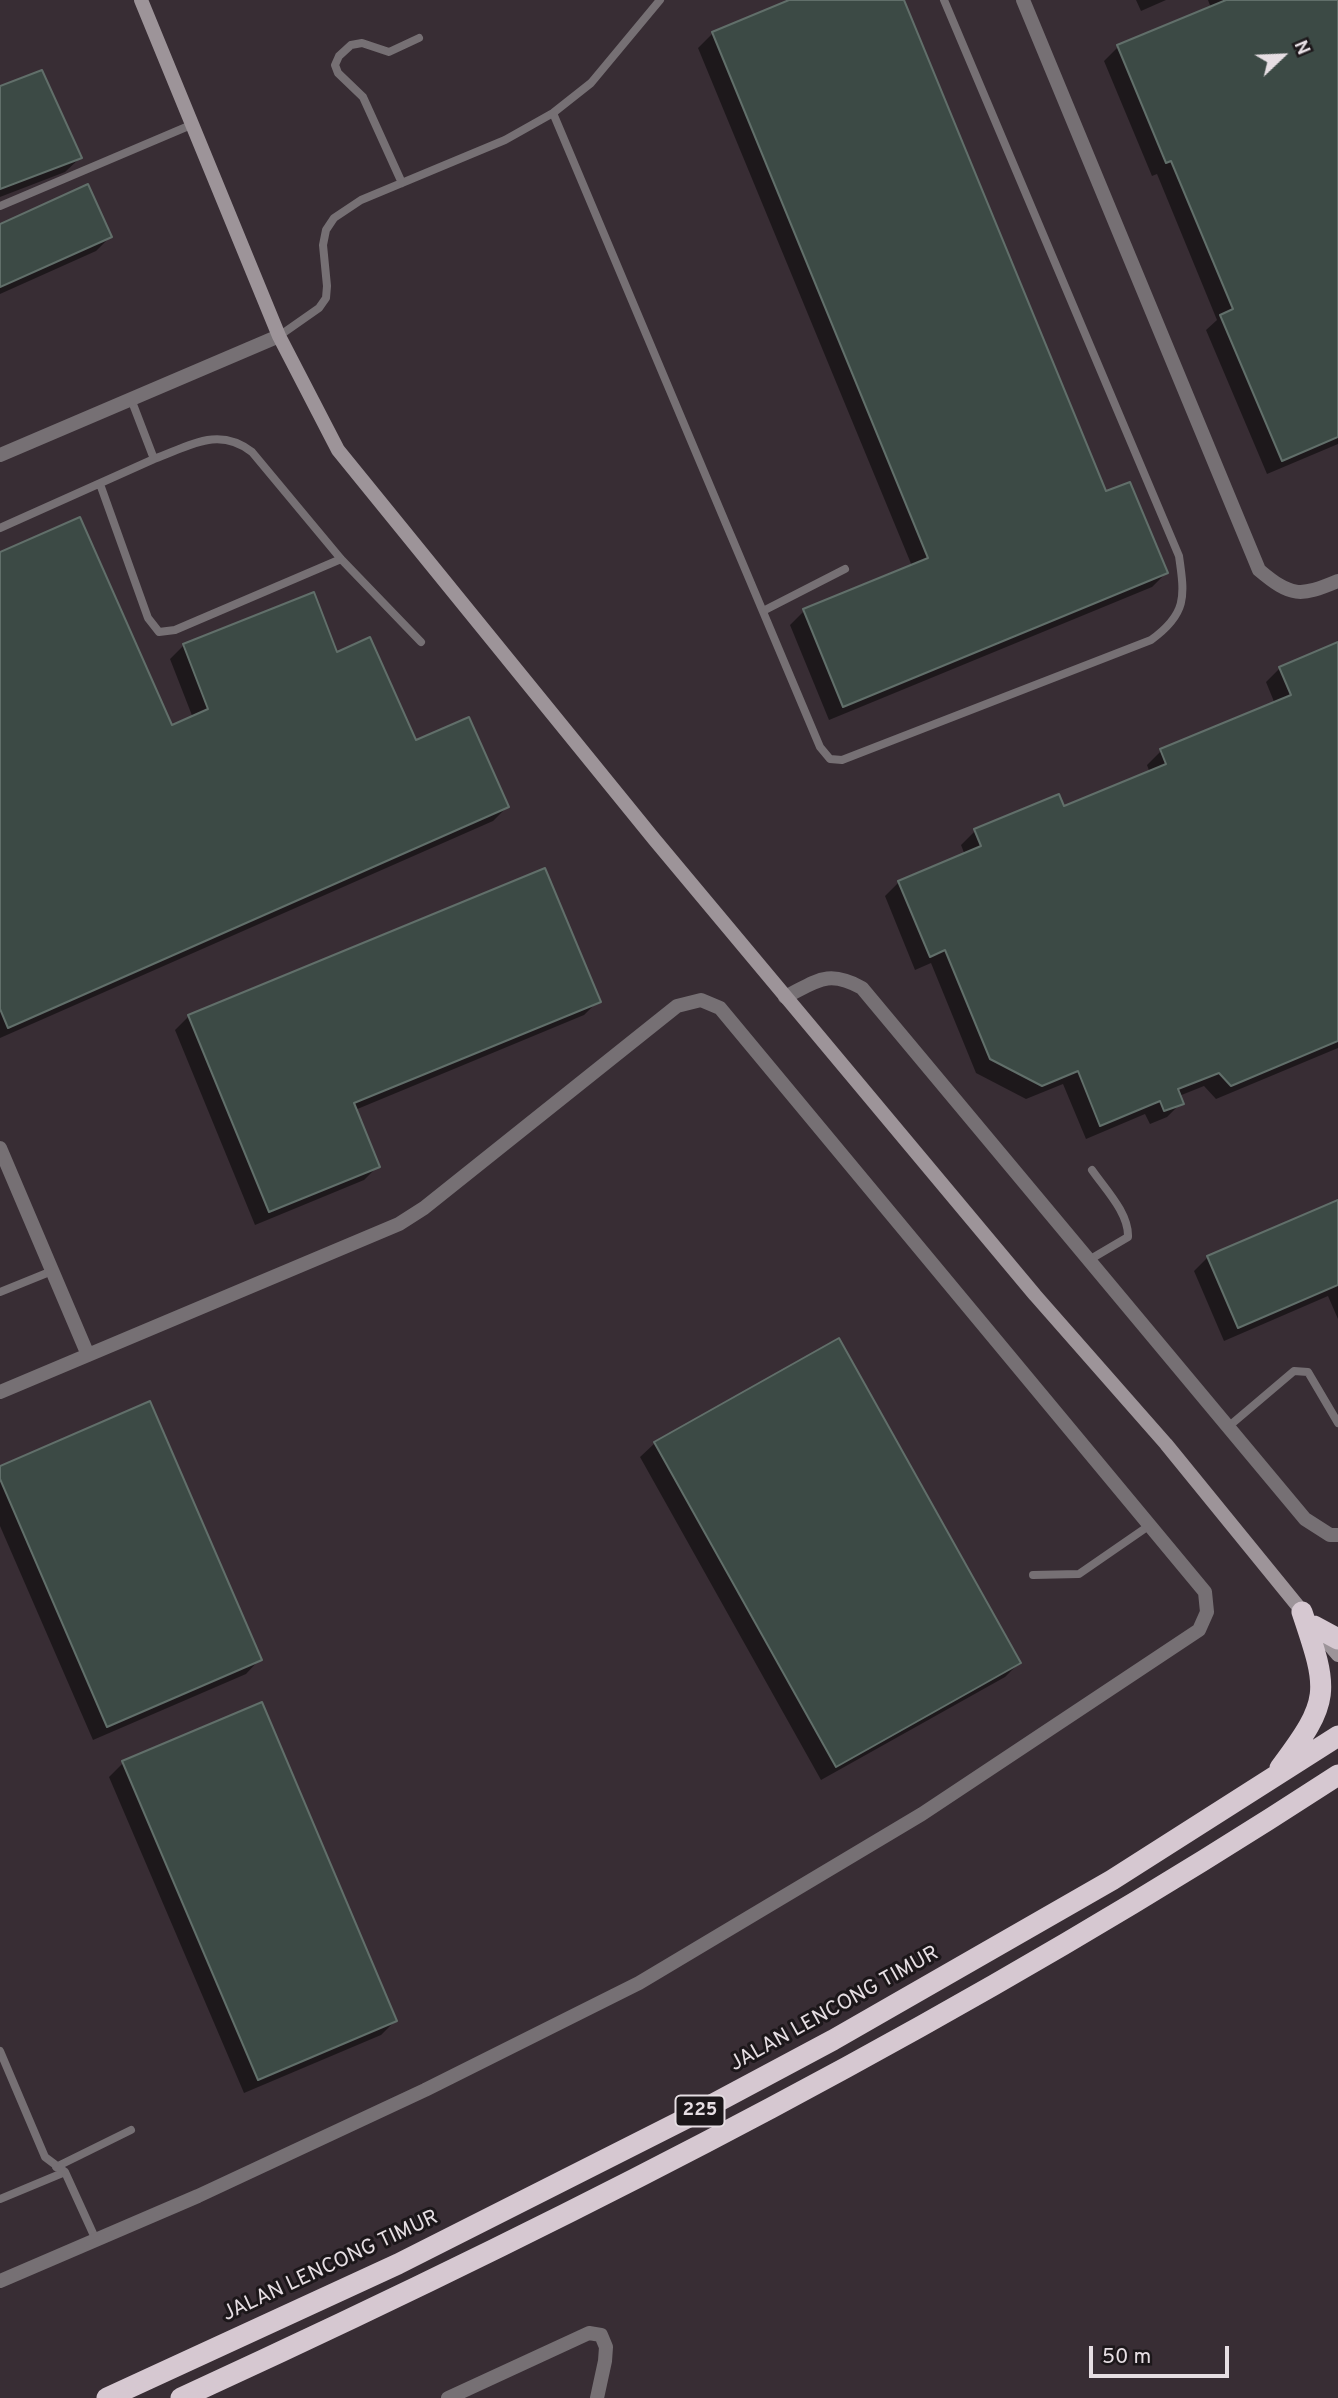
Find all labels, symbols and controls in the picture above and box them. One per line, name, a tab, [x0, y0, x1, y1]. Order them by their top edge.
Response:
north arrow	[1247, 21, 1317, 91]
text: N	[1288, 37, 1315, 59]
street label: JALAN LENCONG TIMUR	[726, 1942, 944, 2078]
road number: 225	[676, 2096, 724, 2126]
street label: JALAN LENCONG TIMUR	[219, 2206, 443, 2328]
scale bar	[1093, 2332, 1233, 2376]
text: 50 m	[1102, 2344, 1151, 2371]

